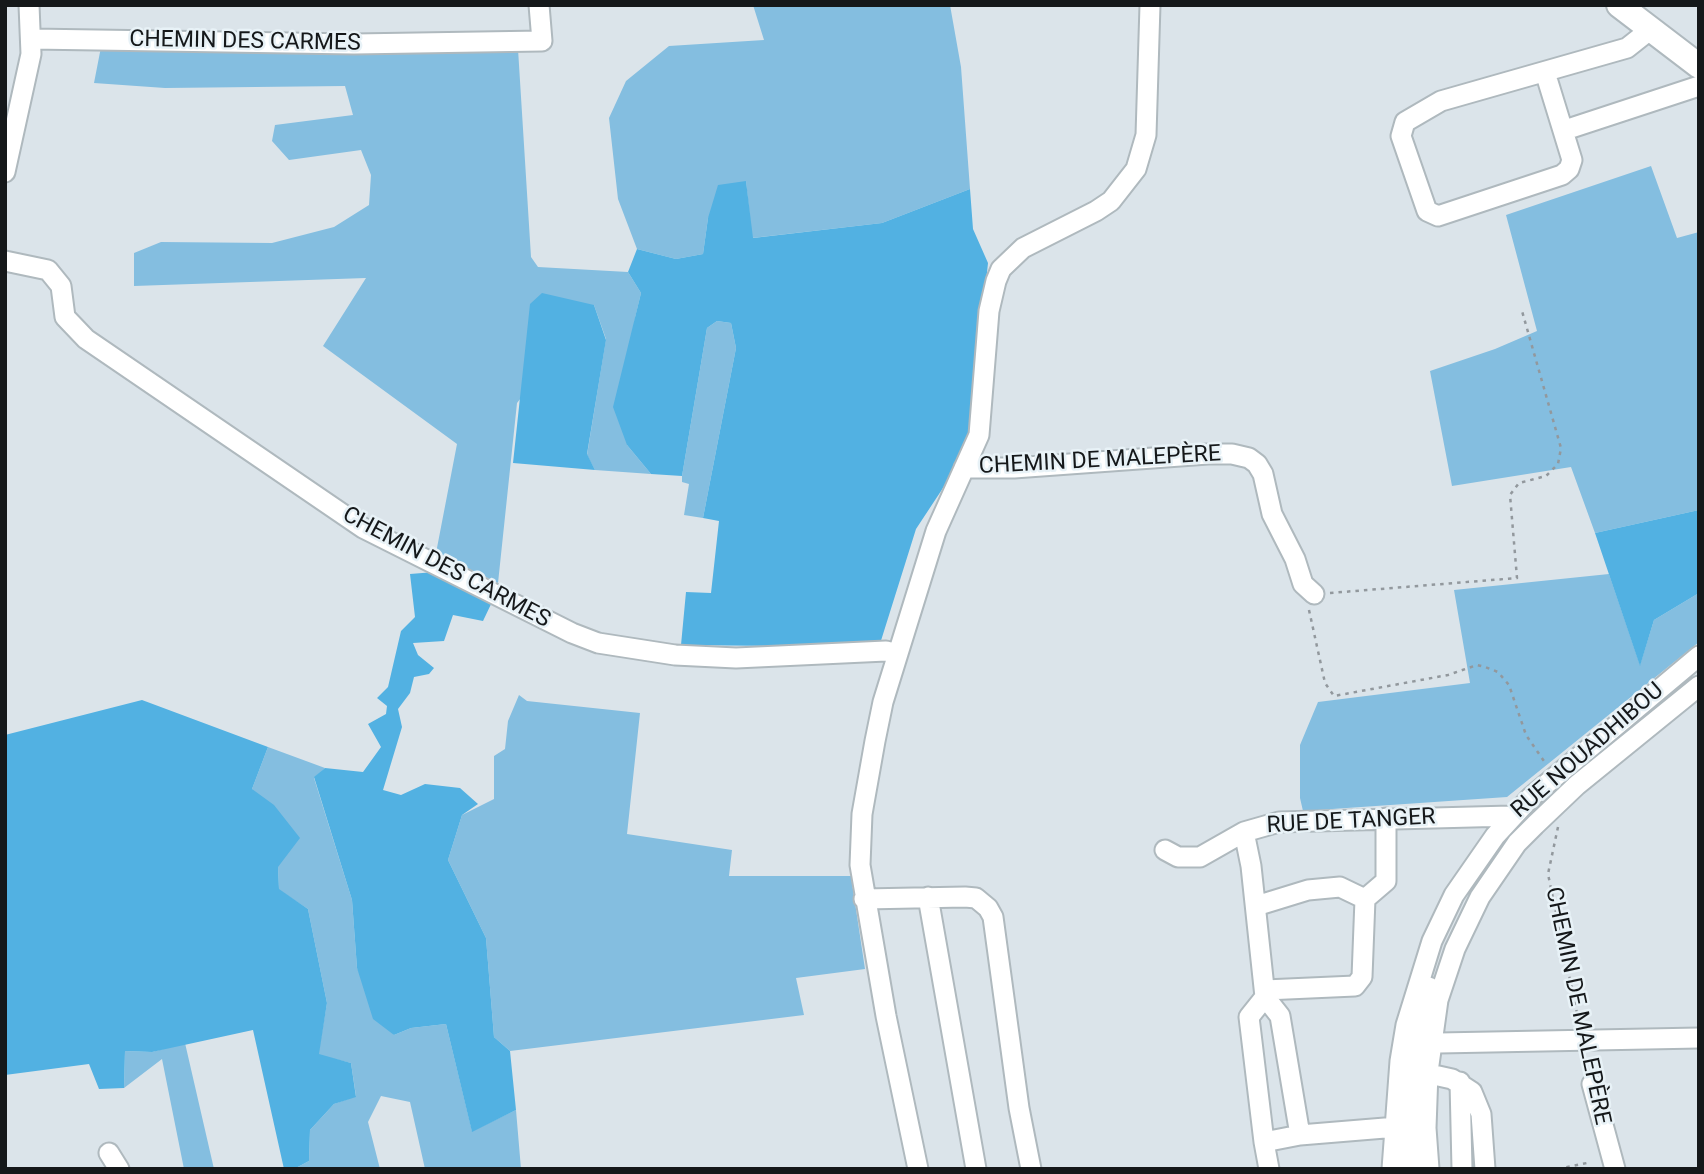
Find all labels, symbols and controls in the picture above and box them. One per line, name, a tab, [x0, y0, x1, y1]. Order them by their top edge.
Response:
street label: CHEMIN DES CARMES	[129, 26, 361, 58]
street label: CHEMIN DE MALEPÈRE	[978, 441, 1222, 481]
street label: CHEMIN DES CARMES	[337, 502, 555, 634]
street label: RUE NOUADHIBOU	[1506, 677, 1670, 825]
street label: RUE DE TANGER	[1266, 804, 1436, 840]
street label: CHEMIN DE MALEPÈRE	[1538, 885, 1616, 1127]

